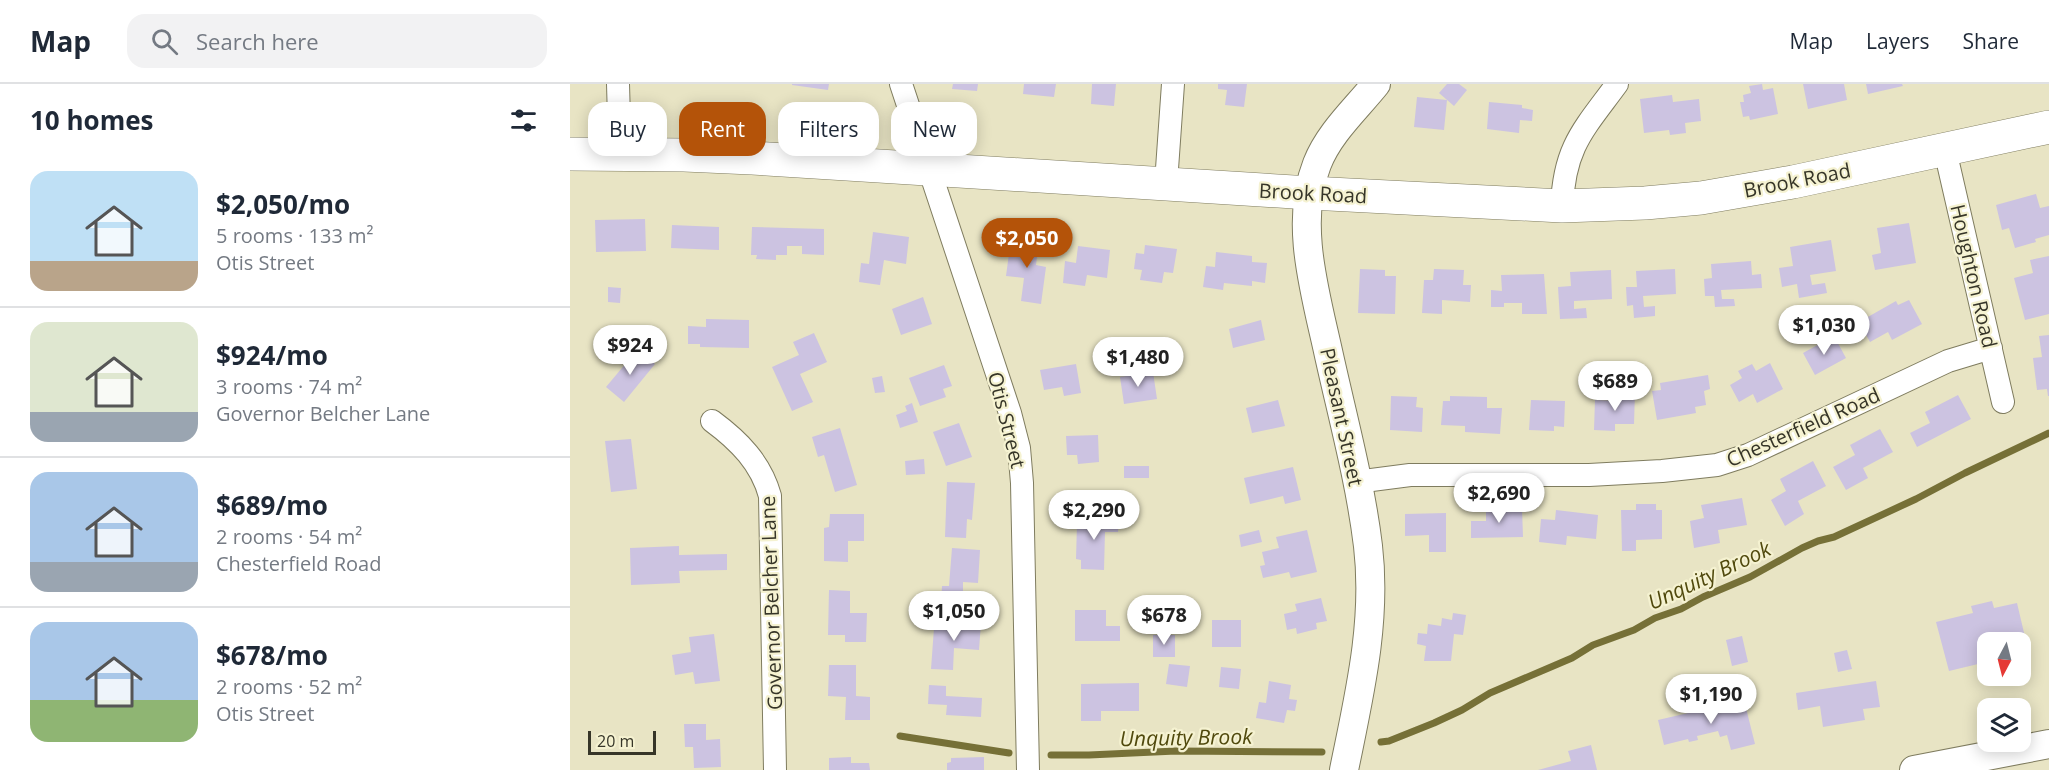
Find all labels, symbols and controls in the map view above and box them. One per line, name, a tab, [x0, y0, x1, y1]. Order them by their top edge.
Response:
search box	[127, 14, 547, 68]
text: Map	[30, 22, 91, 60]
icon: search	[148, 25, 181, 58]
text: Search here	[196, 26, 319, 56]
text: Map	[1790, 27, 1833, 55]
text: Layers	[1866, 27, 1930, 55]
text: Share	[1963, 27, 2019, 55]
text: 10 homes	[30, 102, 154, 138]
chip: Buy	[588, 102, 667, 156]
chip: Rent	[679, 102, 766, 156]
chip: Filters	[778, 102, 879, 156]
chip: New	[891, 102, 977, 156]
icon: filters	[507, 104, 540, 137]
street label: Brook Road	[1741, 156, 1853, 204]
street label: Brook Road	[1258, 177, 1368, 209]
text: $2,050/mo	[216, 186, 350, 222]
icon: home	[78, 195, 150, 267]
street label: Houghton Road	[1944, 202, 2004, 350]
pin: $2,050	[978, 218, 1076, 269]
text: 5 rooms · 133 m²	[216, 222, 374, 249]
text: $2,050	[996, 224, 1058, 251]
text: Otis Street	[216, 249, 314, 276]
pin: $1,030	[1775, 305, 1873, 356]
text: $1,030	[1793, 311, 1855, 338]
pin: $924	[594, 325, 666, 376]
text: $924	[607, 331, 653, 358]
text: $924/mo	[216, 337, 328, 373]
pin: $1,480	[1089, 337, 1187, 388]
text: $1,480	[1107, 343, 1169, 370]
street label: Pleasant Street	[1314, 345, 1370, 489]
icon: home	[78, 346, 150, 418]
pin: $689	[1579, 361, 1651, 412]
text: $689	[1592, 367, 1638, 394]
street label: Otis Street	[982, 369, 1032, 471]
text: 3 rooms · 74 m²	[216, 373, 362, 400]
street label: Chesterfield Road	[1722, 381, 1884, 473]
text: Governor Belcher Lane	[216, 400, 430, 427]
pin: $2,690	[1450, 473, 1548, 524]
text: $2,690	[1468, 479, 1530, 506]
text: $689/mo	[216, 487, 328, 523]
pin: $2,290	[1045, 490, 1143, 541]
street label: Governor Belcher Lane	[754, 495, 788, 711]
icon: home	[78, 496, 150, 568]
text: $2,290	[1063, 496, 1125, 523]
text: 2 rooms · 54 m²	[216, 523, 362, 550]
water label: Unquity Brook	[1643, 534, 1776, 616]
text: Chesterfield Road	[216, 550, 381, 577]
pin: $1,050	[905, 591, 1003, 642]
pin: $678	[1128, 595, 1200, 646]
text: $1,050	[923, 597, 985, 624]
text: $678	[1141, 601, 1187, 628]
north arrow	[1977, 632, 2031, 686]
map controls	[1977, 632, 2031, 752]
text: $678/mo	[216, 637, 328, 673]
icon: home	[78, 646, 150, 718]
text: 2 rooms · 52 m²	[216, 673, 362, 700]
pin: $1,190	[1662, 674, 1760, 725]
text: $1,190	[1680, 680, 1742, 707]
button: layers	[1977, 698, 2031, 752]
text: Otis Street	[216, 700, 314, 727]
water label: Unquity Brook	[1119, 722, 1253, 752]
scale bar	[588, 728, 656, 756]
text: 20 m	[597, 730, 634, 752]

